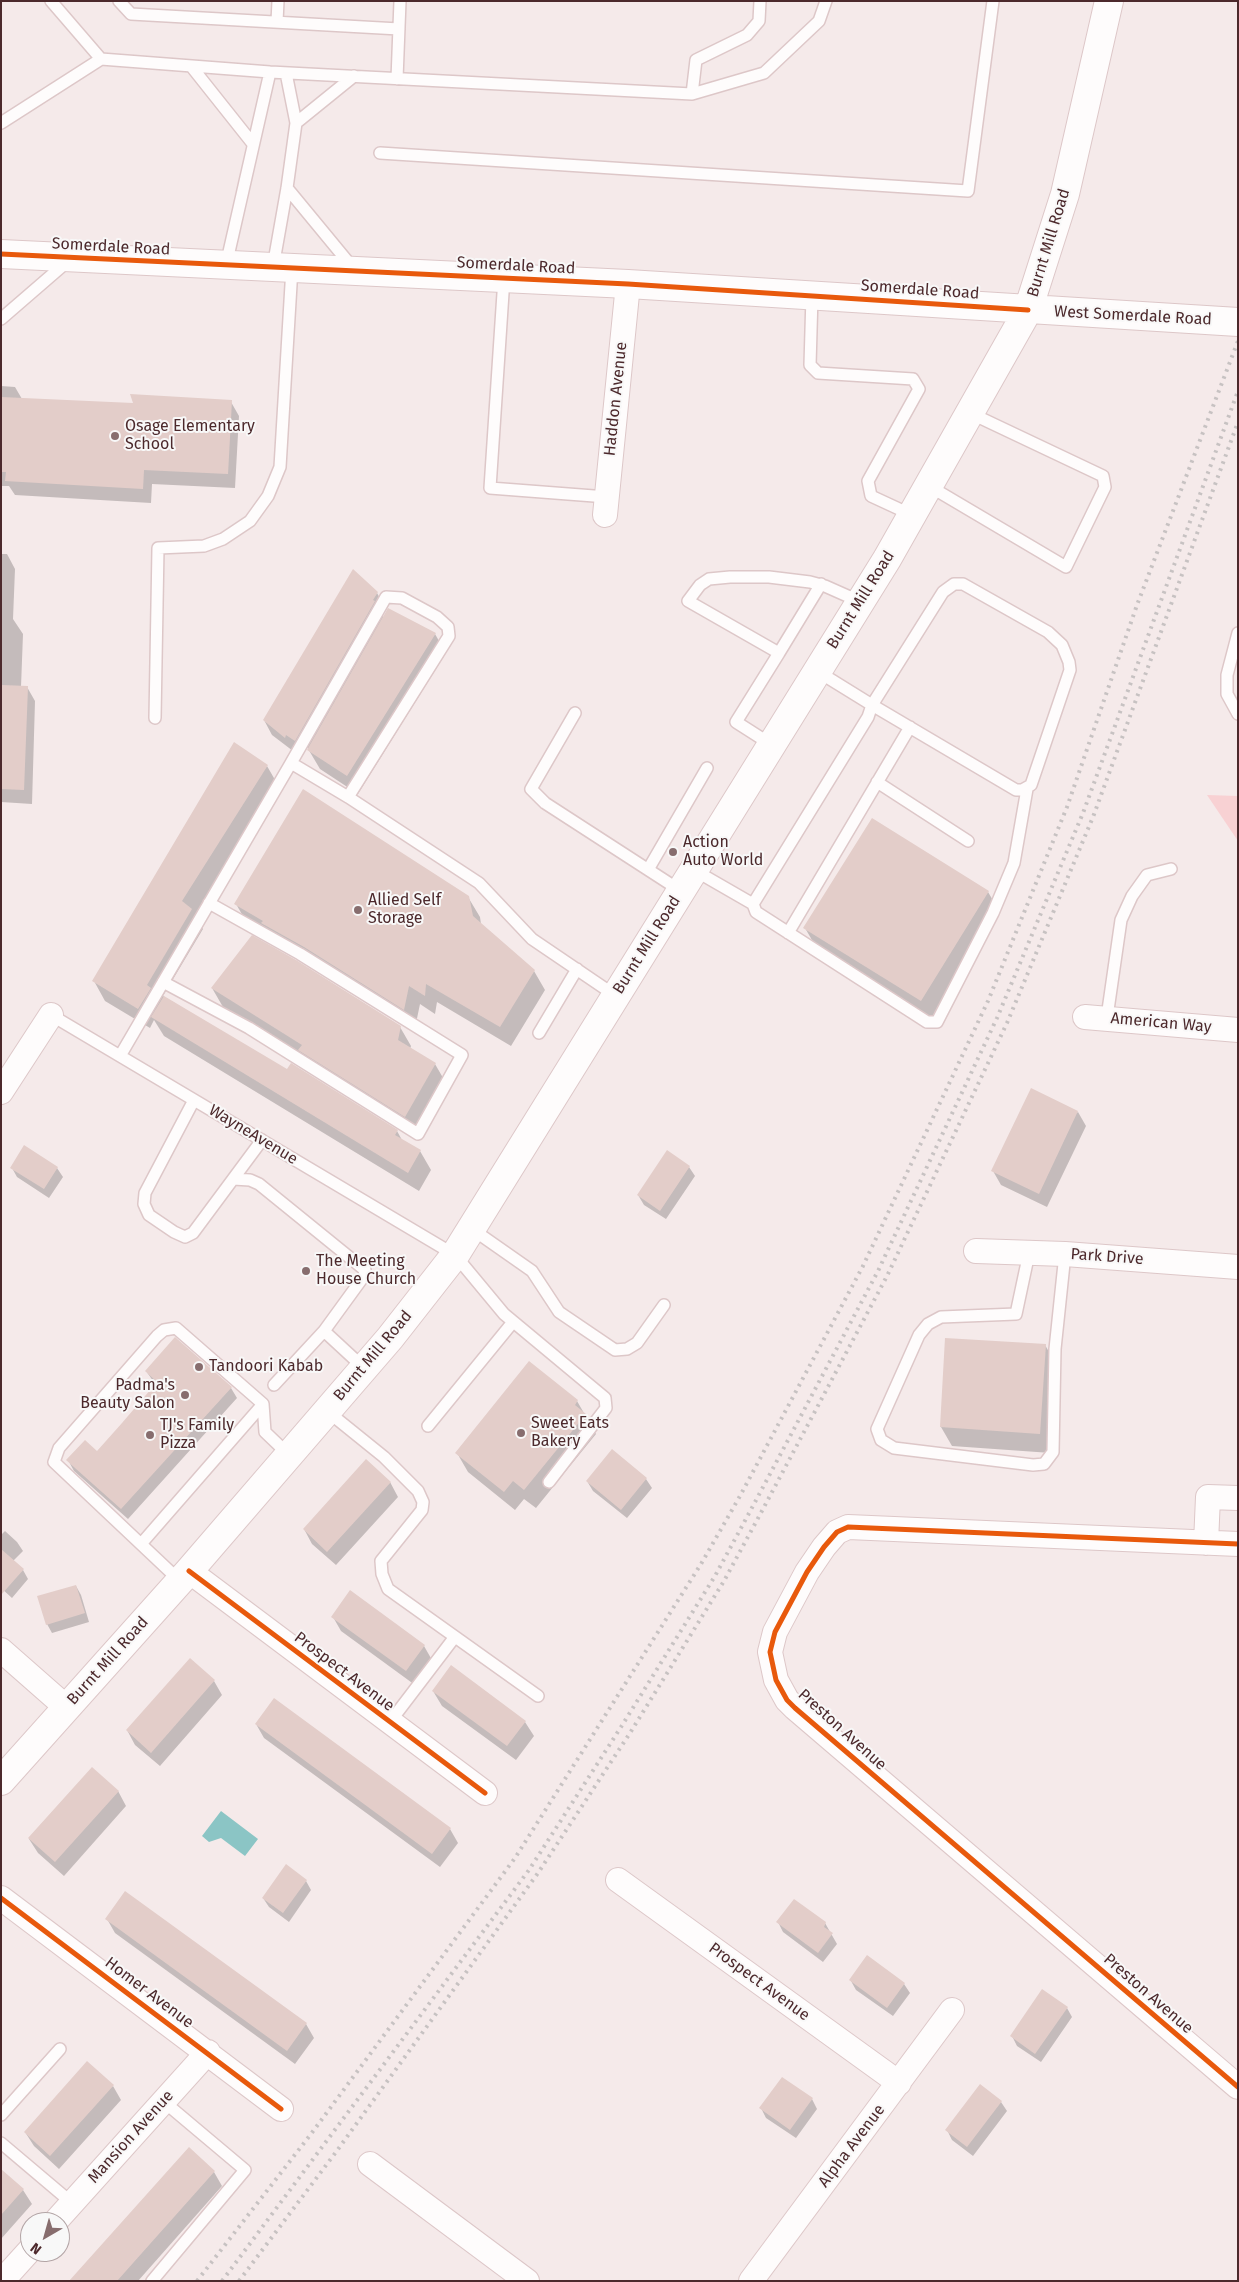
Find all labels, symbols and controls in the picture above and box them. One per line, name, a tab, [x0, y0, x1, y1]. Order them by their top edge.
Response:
street label: Burnt Mill Road	[1023, 187, 1075, 299]
street label: Somerdale Road	[51, 234, 171, 260]
street label: Somerdale Road	[456, 253, 576, 279]
street label: Somerdale Road	[860, 276, 980, 304]
street label: West Somerdale Road	[1054, 302, 1212, 330]
street label: Haddon Avenue	[600, 341, 632, 457]
place label: Osage Elementary School	[125, 417, 255, 455]
marker: Osage Elementary School	[109, 430, 121, 442]
street label: Burnt Mill Road	[823, 547, 899, 653]
place label: Action Auto World	[683, 833, 763, 871]
marker: Action Auto World	[667, 846, 679, 858]
place label: Allied Self Storage	[368, 891, 441, 929]
street label: Burnt Mill Road	[609, 892, 685, 998]
marker: Allied Self Storage	[352, 904, 364, 916]
street label: American Way	[1110, 1009, 1212, 1037]
street label: WayneAvenue	[205, 1101, 301, 1169]
street label: Park Drive	[1070, 1245, 1144, 1269]
place label: The Meeting House Church	[316, 1252, 416, 1290]
marker: The Meeting House Church	[300, 1265, 312, 1277]
street label: Burnt Mill Road	[330, 1307, 416, 1405]
place label: Tandoori Kabab	[209, 1357, 323, 1377]
marker: Tandoori Kabab	[193, 1361, 205, 1373]
place label: Padma's Beauty Salon	[80, 1376, 175, 1414]
marker: Padma's Beauty Salon	[179, 1389, 191, 1401]
place label: Sweet Eats Bakery	[531, 1414, 609, 1452]
place label: TJ's Family Pizza	[160, 1416, 234, 1454]
marker: Sweet Eats Bakery	[515, 1427, 527, 1439]
marker: TJ's Family Pizza	[144, 1429, 156, 1441]
street label: Burnt Mill Road	[63, 1613, 153, 1709]
street label: Prospect Avenue	[290, 1628, 398, 1716]
street label: Preston Avenue	[794, 1685, 890, 1775]
street label: Prospect Avenue	[705, 1939, 813, 2025]
street label: Preston Avenue	[1099, 1950, 1197, 2038]
street label: Homer Avenue	[101, 1953, 197, 2033]
street label: Mansion Avenue	[84, 2087, 178, 2187]
street label: Alpha Avenue	[815, 2101, 889, 2191]
north arrow	[20, 2212, 70, 2262]
text: N	[27, 2239, 45, 2258]

